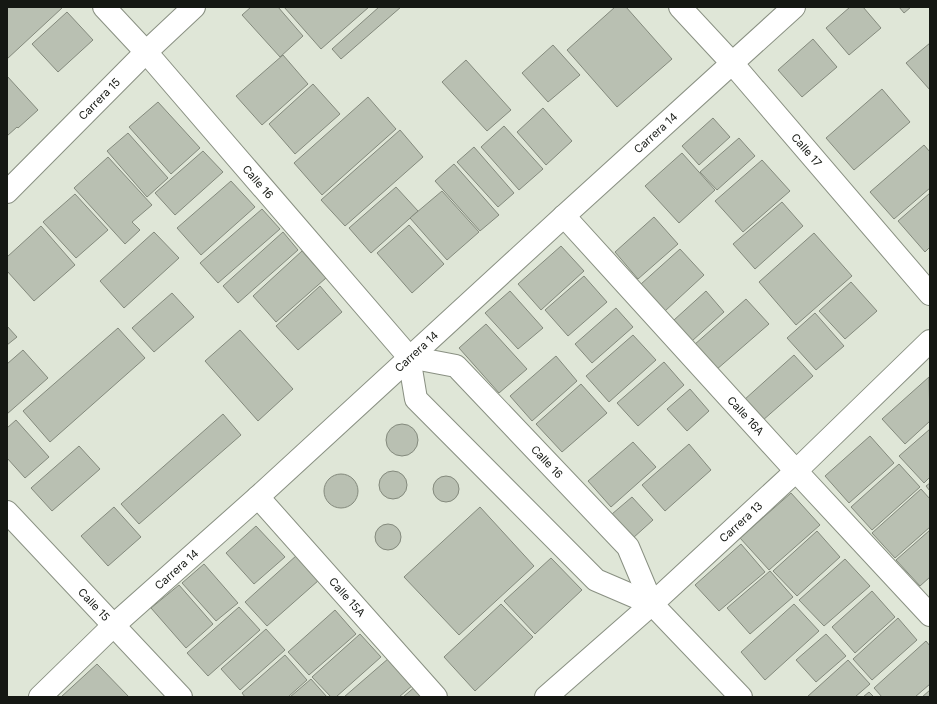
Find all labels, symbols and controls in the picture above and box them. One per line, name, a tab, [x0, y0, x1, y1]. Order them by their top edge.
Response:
street label: Carrera 15	[75, 75, 123, 123]
street label: Carrera 14	[631, 110, 680, 156]
street label: Calle 17	[788, 130, 825, 170]
street label: Calle 16	[239, 162, 277, 202]
street label: Carrera 14	[392, 328, 441, 375]
street label: Calle 16A	[724, 393, 767, 438]
street label: Calle 16	[528, 442, 566, 481]
street label: Carrera 13	[716, 498, 765, 545]
street label: Carrera 14	[152, 546, 201, 593]
street label: Calle 15A	[326, 575, 368, 620]
street label: Calle 15	[75, 585, 113, 624]

